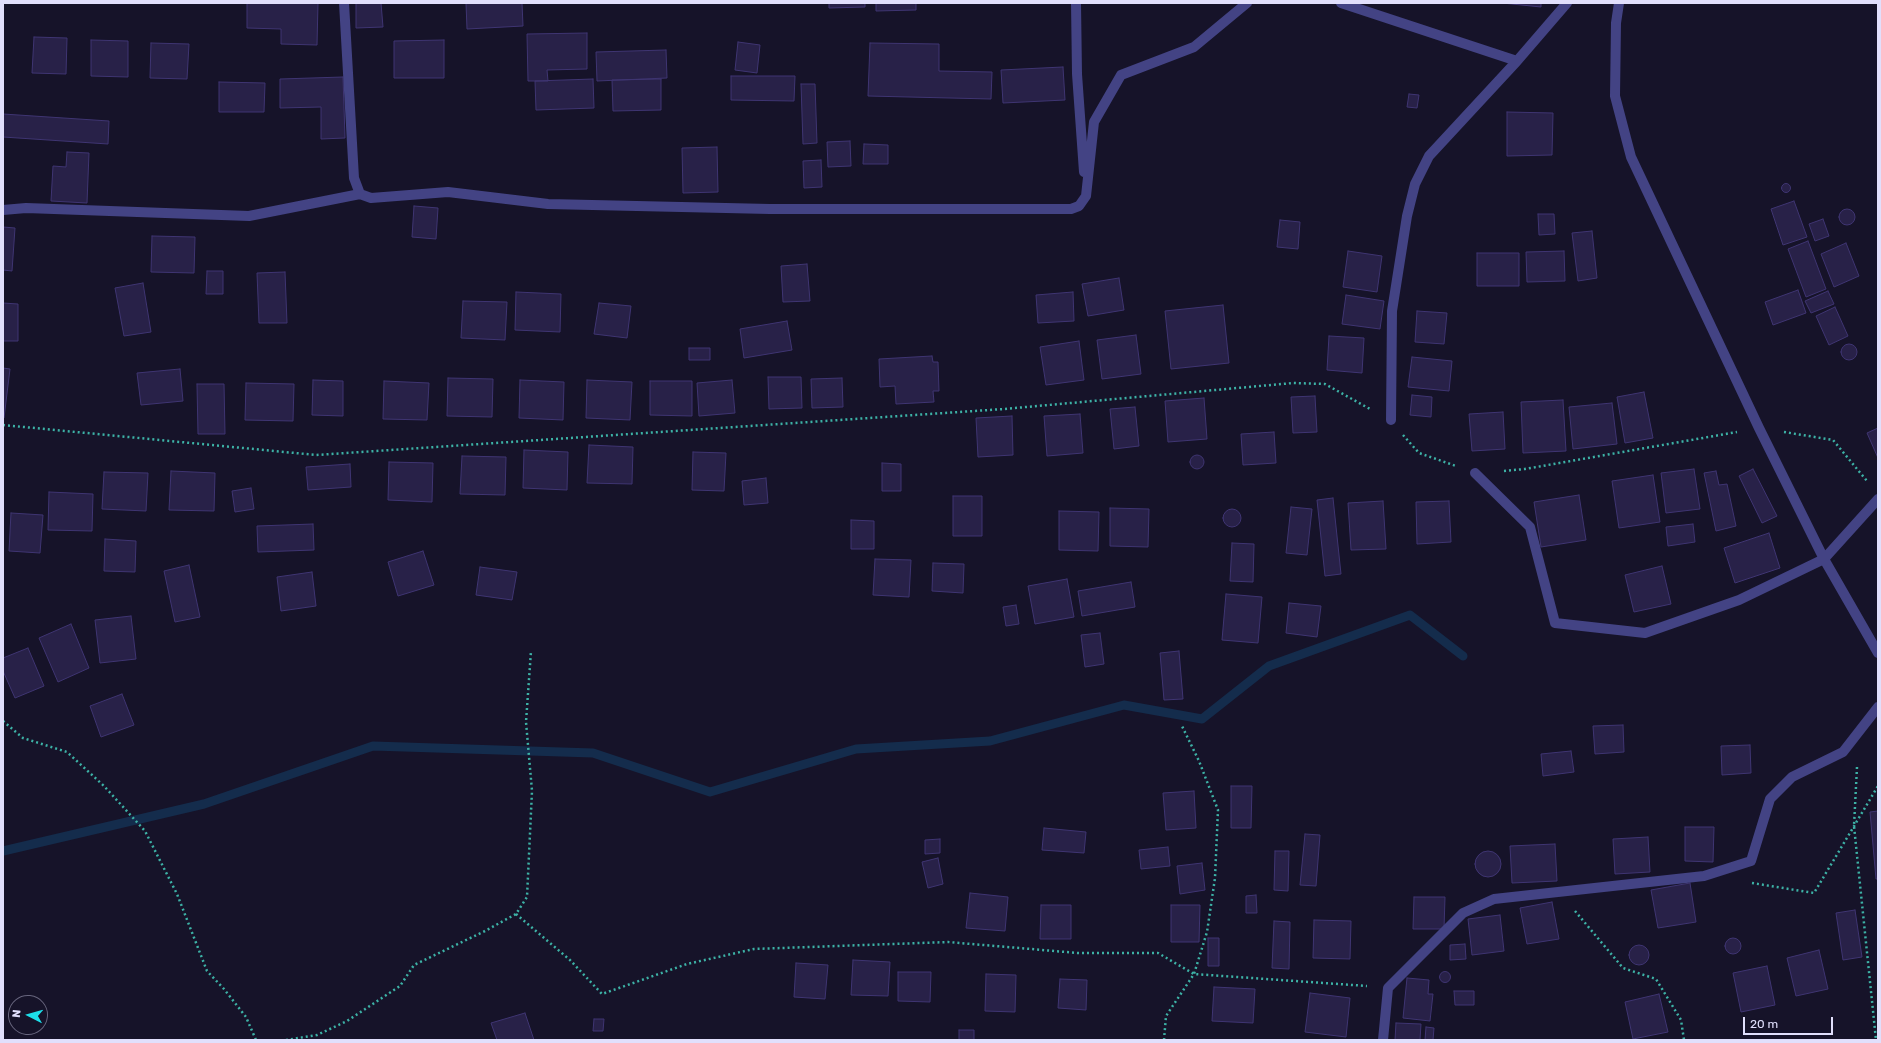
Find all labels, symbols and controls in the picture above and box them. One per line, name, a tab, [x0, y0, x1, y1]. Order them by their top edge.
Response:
north arrow	[8, 995, 48, 1035]
text: N	[10, 1009, 23, 1018]
scale bar	[1745, 1009, 1835, 1035]
text: 20 m	[1750, 1017, 1778, 1031]

